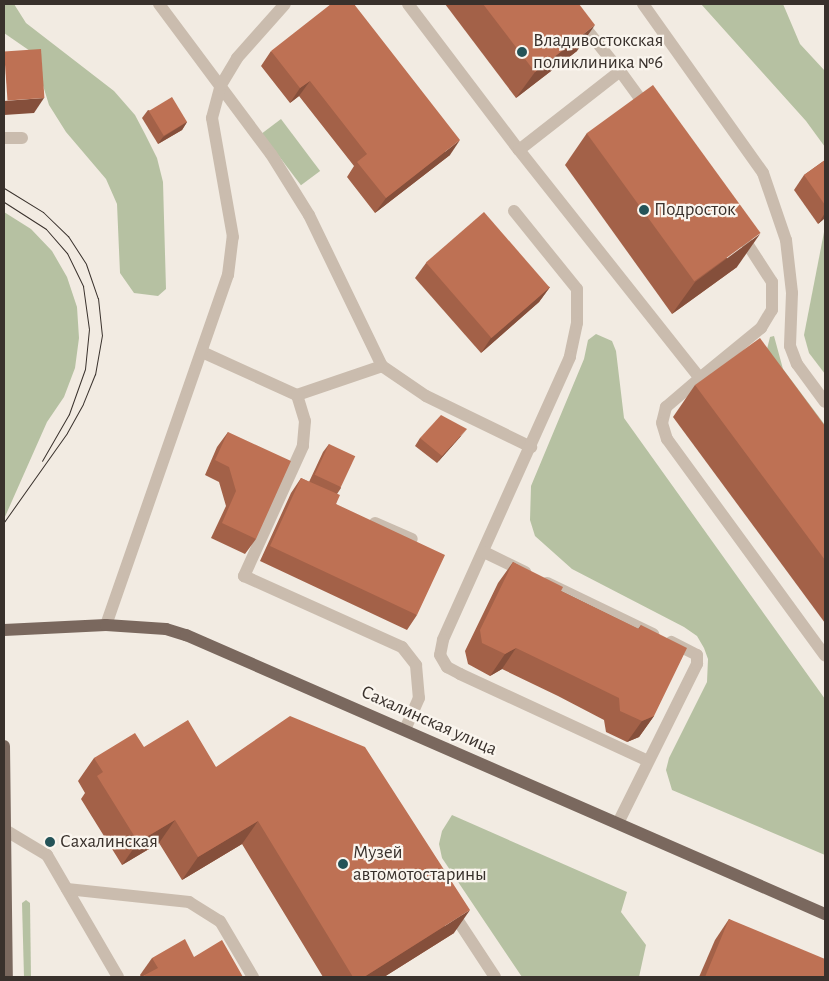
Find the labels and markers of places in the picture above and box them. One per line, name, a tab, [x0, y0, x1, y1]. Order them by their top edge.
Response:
place label: Владивостокская поликлиника №6	[533, 30, 664, 74]
marker: Владивостокская поликлиника №6	[515, 45, 529, 59]
place label: Подросток	[654, 199, 736, 221]
marker: Подросток	[638, 204, 650, 216]
place label: Сахалинская	[60, 831, 158, 853]
marker: Сахалинская	[44, 836, 56, 848]
place label: Музей автомотостарины	[353, 842, 487, 886]
marker: Музей автомотостарины	[337, 858, 349, 870]

